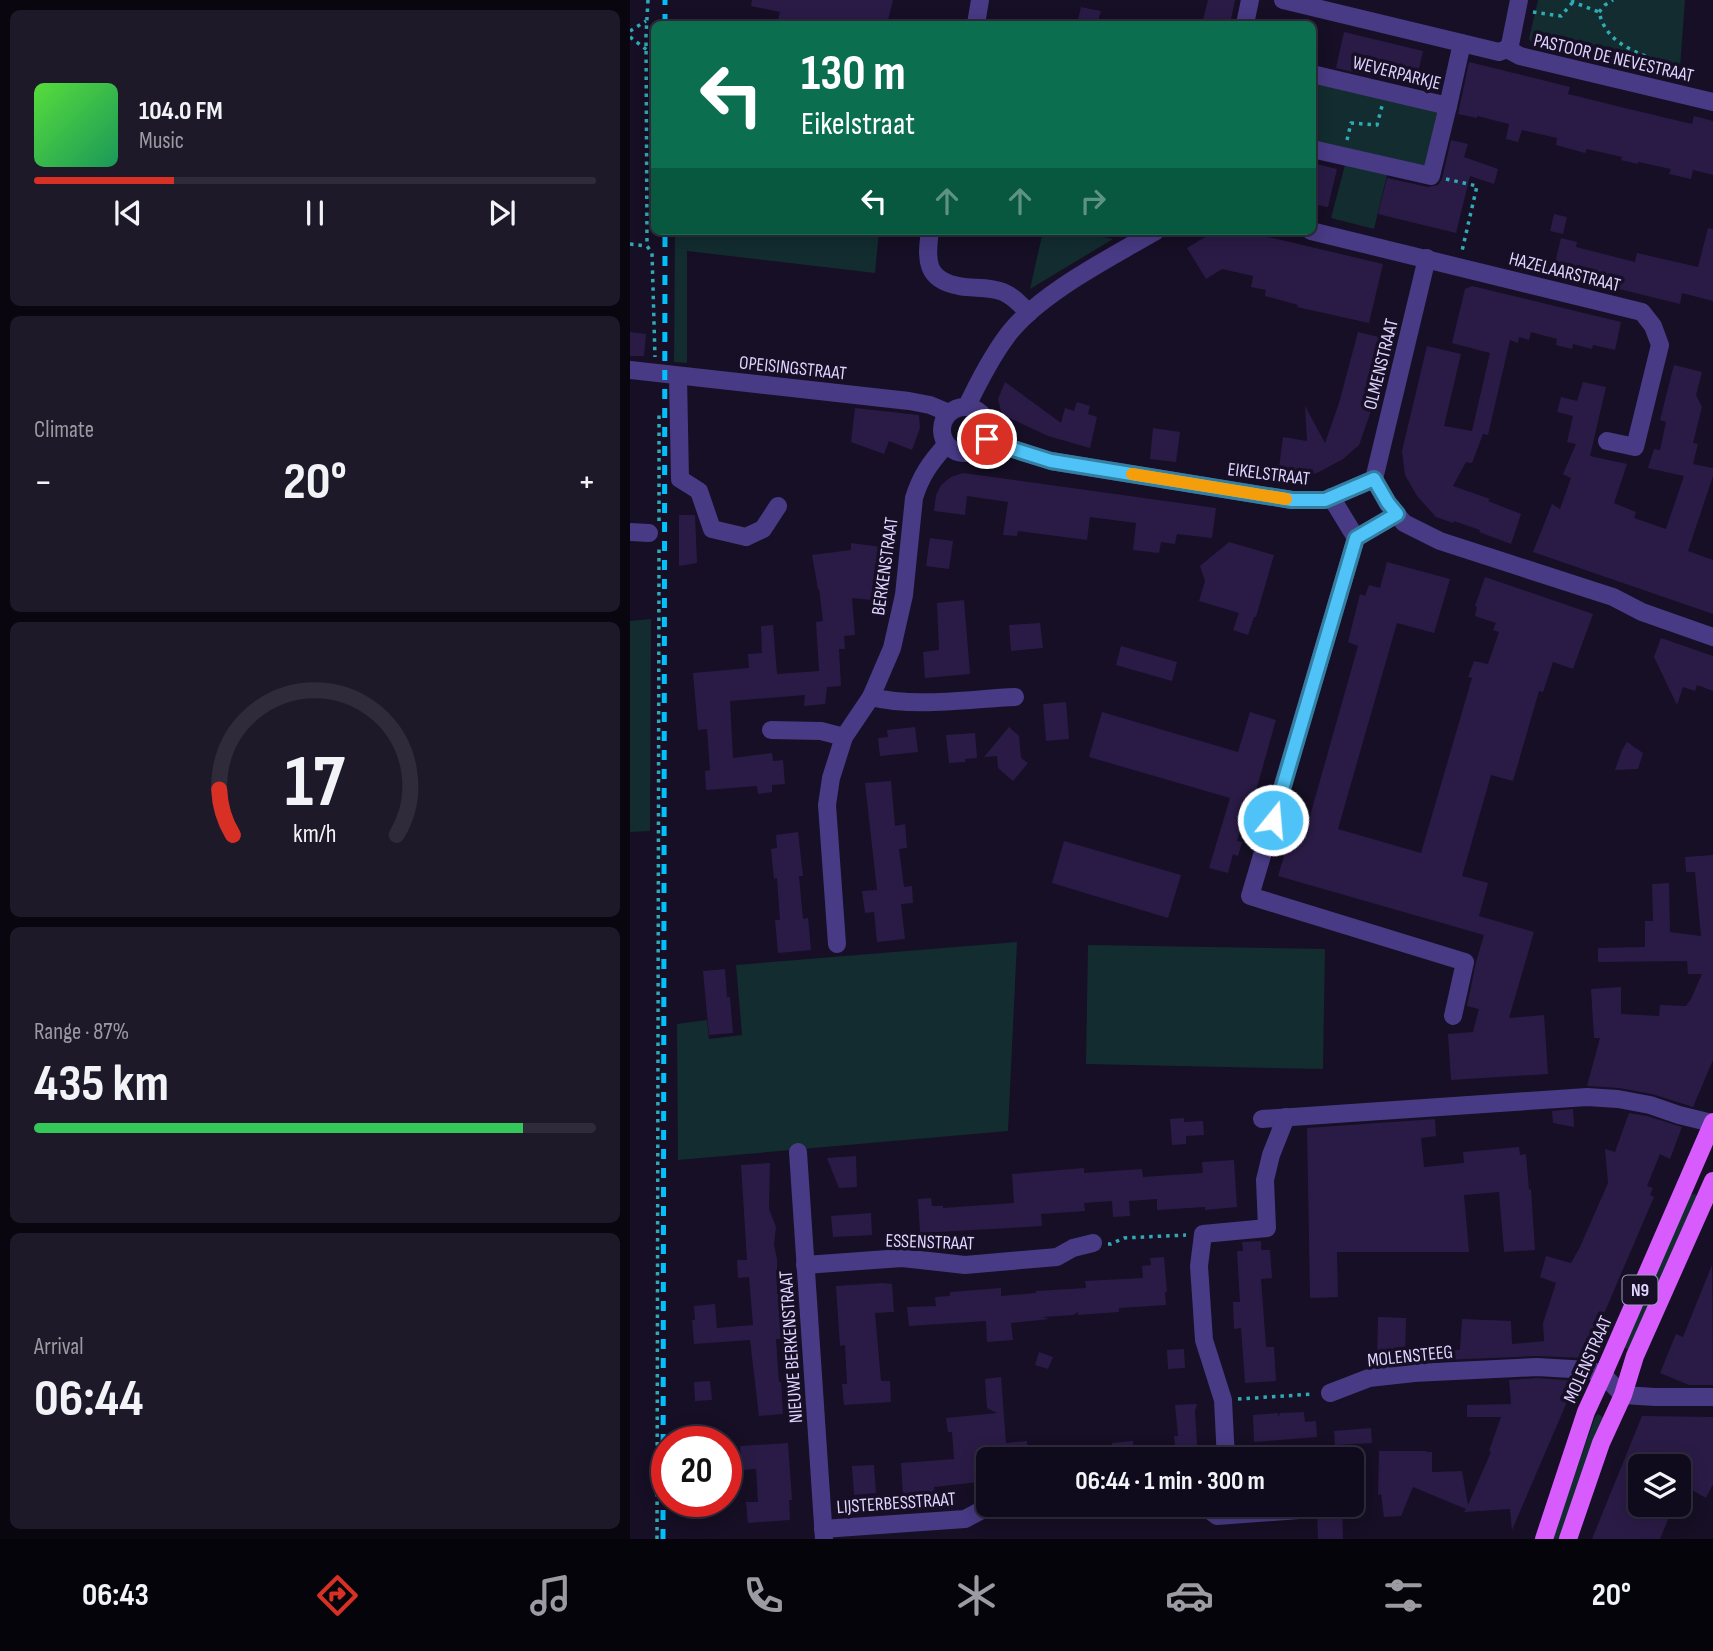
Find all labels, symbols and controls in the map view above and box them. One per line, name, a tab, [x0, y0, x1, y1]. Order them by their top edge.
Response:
street label: PASTOOR DE NEVESTRAAT	[1531, 29, 1696, 88]
text: 130 m	[801, 45, 906, 104]
icon: left	[686, 49, 777, 140]
street label: WEVERPARKJE	[1350, 51, 1443, 96]
text: 104.0 FM	[139, 96, 223, 127]
text: Eikelstraat	[801, 105, 915, 144]
text: Music	[139, 127, 184, 155]
icon: left	[855, 182, 893, 220]
icon: ahead	[928, 182, 966, 220]
icon: ahead	[1001, 182, 1039, 220]
icon: right	[1074, 182, 1112, 220]
icon: previous	[109, 194, 147, 232]
icon: pause	[296, 194, 334, 232]
icon: next	[483, 194, 521, 232]
street label: HAZELAARSTRAAT	[1506, 247, 1623, 297]
street label: OLMENSTRAAT	[1359, 316, 1404, 412]
street label: OPEISINGSTRAAT	[738, 351, 848, 386]
pin	[957, 409, 1017, 469]
text: Climate	[34, 416, 94, 444]
icon: arrive	[968, 420, 1006, 458]
text: 20°	[283, 451, 347, 514]
street label: EIKELSTRAAT	[1226, 458, 1312, 491]
text: −	[34, 460, 53, 505]
text: +	[577, 460, 596, 505]
street label: BERKENSTRAAT	[867, 515, 904, 617]
text: 17	[285, 740, 345, 828]
position arrow	[1236, 783, 1310, 857]
text: km/h	[293, 819, 337, 850]
text: Range · 87%	[34, 1018, 129, 1046]
text: 435 km	[34, 1053, 169, 1116]
street label: ESSENSTRAAT	[885, 1229, 975, 1256]
street label: NIEUWE BERKENSTRAAT	[775, 1270, 808, 1424]
road number: N9	[1622, 1275, 1658, 1304]
street label: MOLENSTRAAT	[1559, 1312, 1618, 1407]
text: Arrival	[34, 1333, 83, 1361]
street label: MOLENSTEEG	[1366, 1341, 1454, 1372]
text: 06:44	[34, 1368, 143, 1431]
speed limit sign: 20	[651, 1426, 742, 1517]
map controls	[1628, 1454, 1691, 1517]
button: layers	[1628, 1454, 1691, 1517]
text: 06:44 · 1 min · 300 m	[1075, 1466, 1265, 1497]
street label: LIJSTERBESSTRAAT	[836, 1488, 957, 1519]
icon: directions	[313, 1571, 362, 1620]
icon: music	[526, 1571, 575, 1620]
icon: phone	[739, 1571, 788, 1620]
icon: climate	[952, 1571, 1001, 1620]
icon: car	[1165, 1571, 1214, 1620]
icon: filters	[1379, 1571, 1428, 1620]
text: 06:43	[82, 1576, 149, 1615]
text: 20°	[1592, 1576, 1631, 1615]

